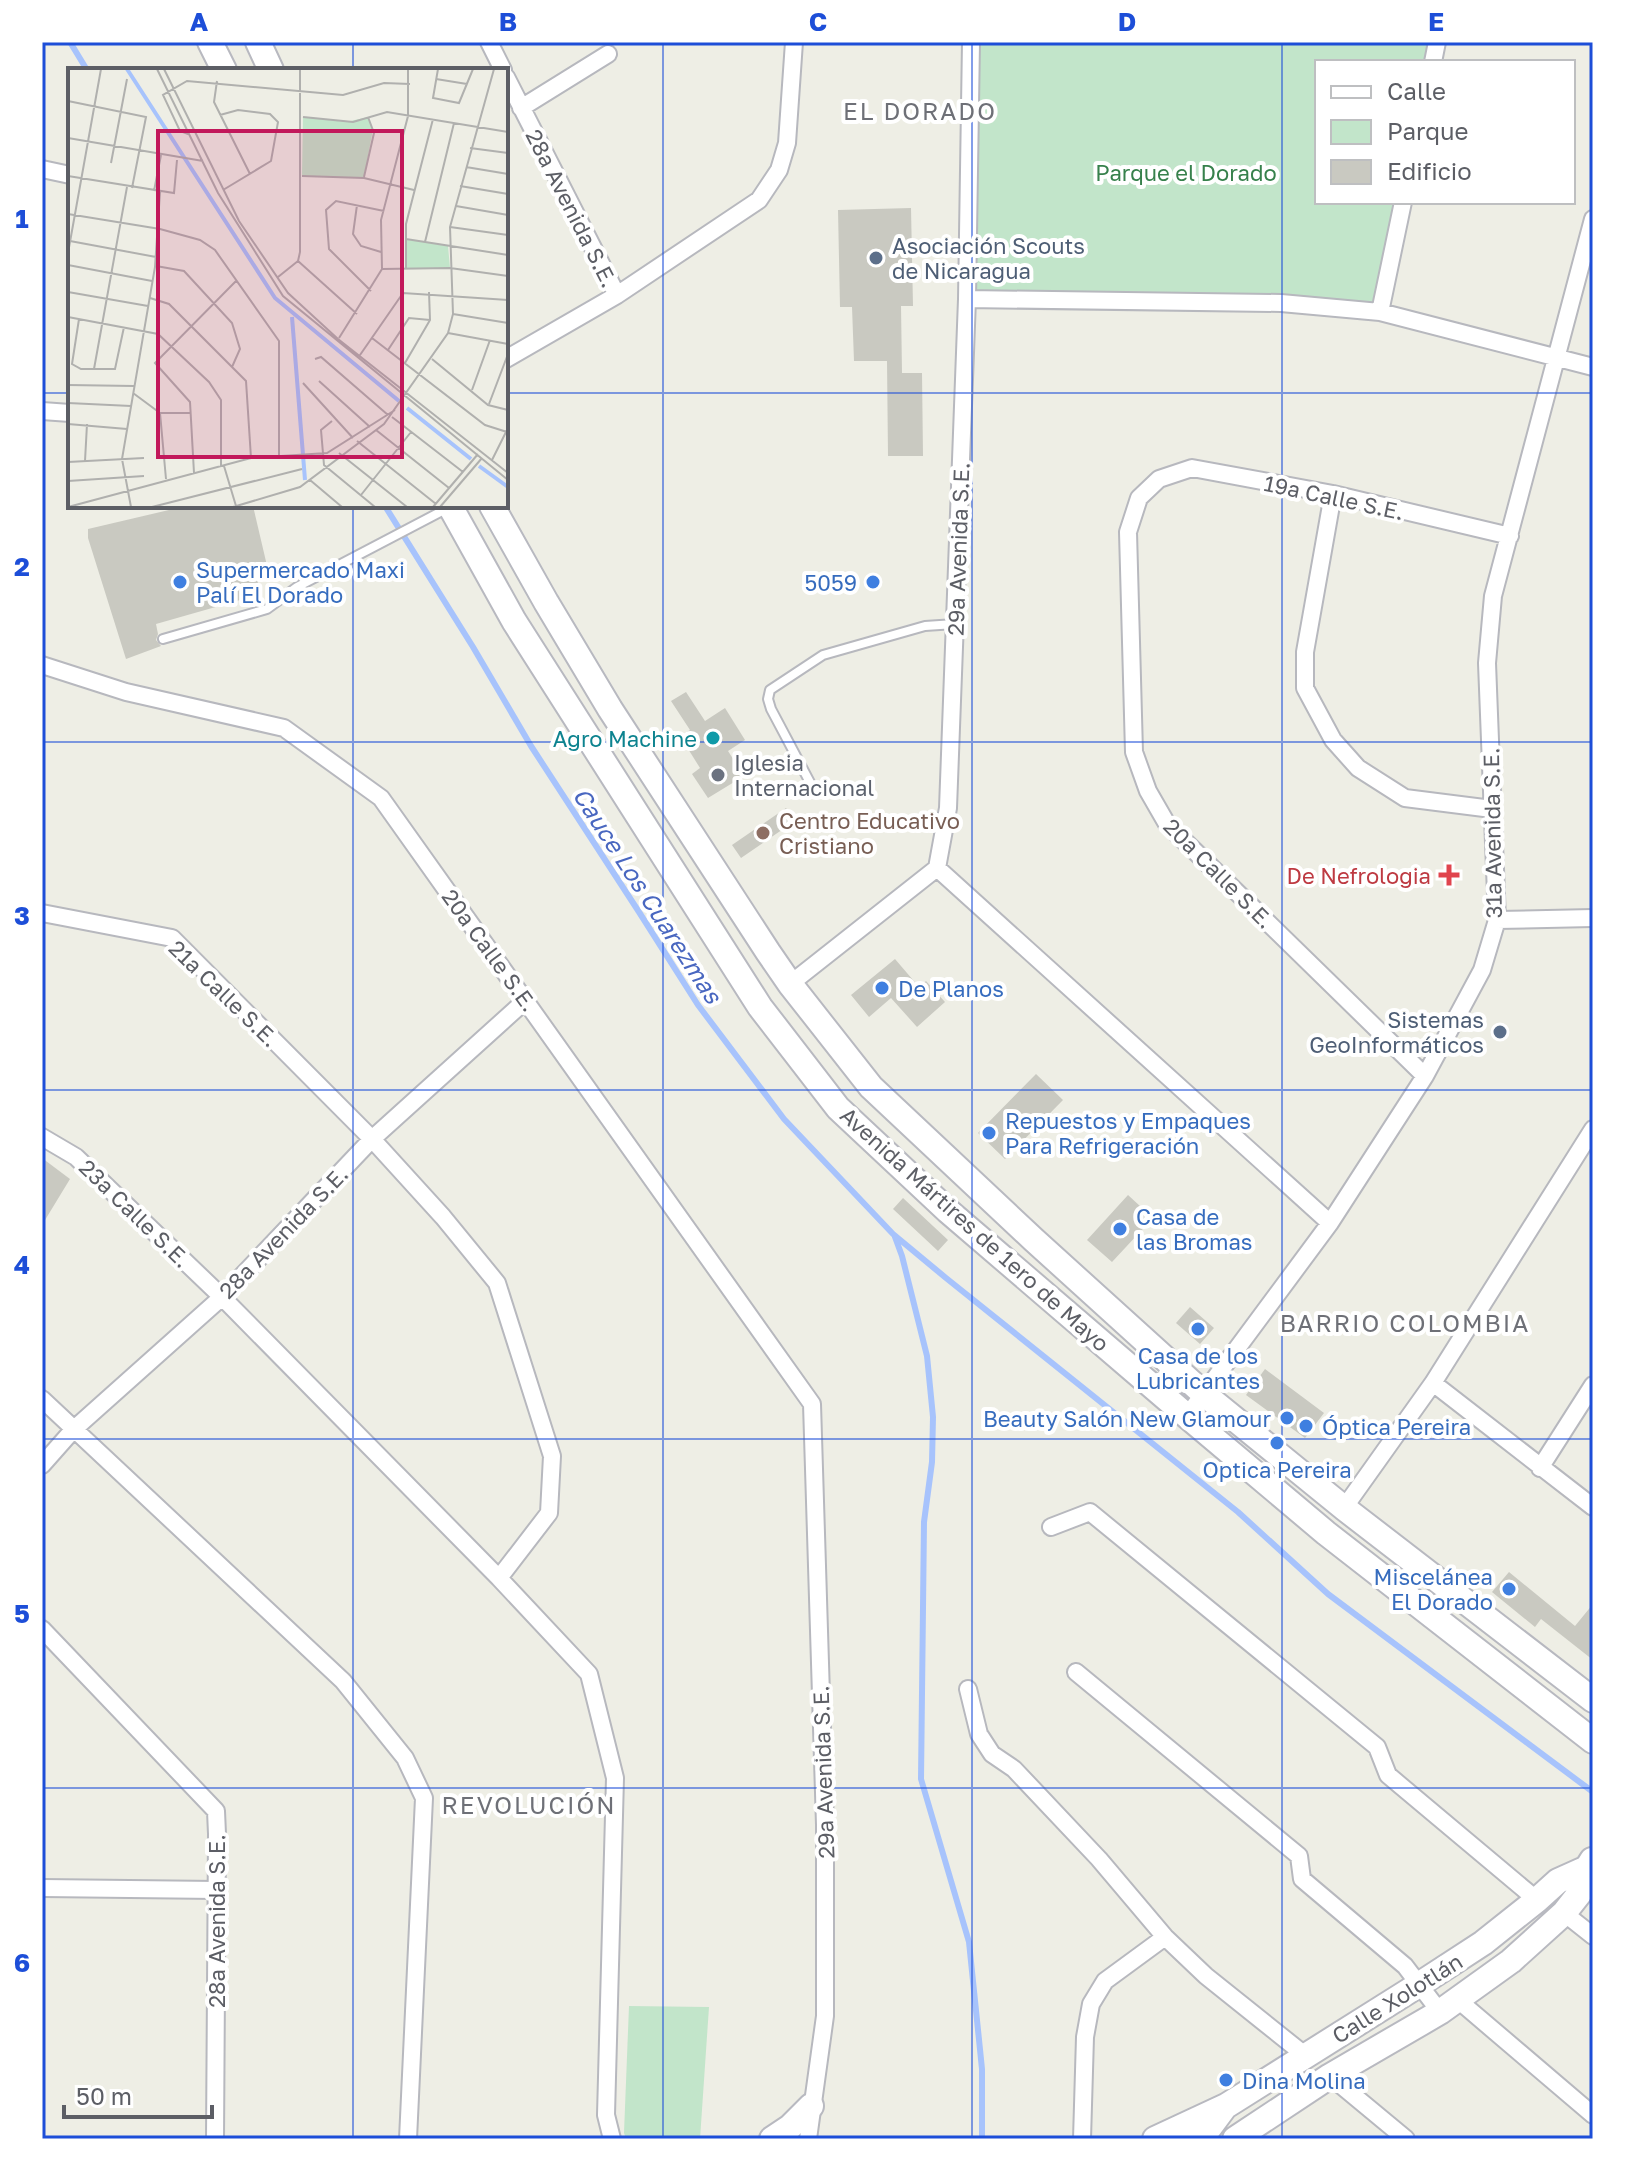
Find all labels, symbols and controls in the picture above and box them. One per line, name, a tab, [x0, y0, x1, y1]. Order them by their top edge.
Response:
text: A	[190, 6, 209, 37]
text: B	[499, 6, 517, 37]
text: C	[809, 6, 827, 37]
text: D	[1118, 6, 1136, 37]
text: E	[1428, 6, 1444, 37]
legend	[1315, 60, 1575, 204]
inset map	[68, 68, 508, 508]
text: Calle	[1387, 76, 1446, 105]
district label: EL DORADO	[843, 96, 997, 125]
text: Parque	[1387, 116, 1468, 145]
street label: 28a Avenida S.E.	[521, 125, 623, 291]
text: Edificio	[1387, 156, 1472, 185]
park label: Parque el Dorado	[1095, 159, 1277, 186]
text: 1	[15, 203, 29, 234]
place label: Asociación Scouts de Nicaragua	[892, 232, 1085, 284]
marker: Asociación Scouts de Nicaragua	[867, 249, 885, 267]
street label: 29a Avenida S.E.	[941, 462, 975, 636]
street label: 19a Calle S.E.	[1262, 469, 1406, 525]
text: 2	[14, 551, 30, 582]
place label: Supermercado Maxi Palí El Dorado	[196, 556, 405, 608]
place label: 5059	[805, 569, 857, 596]
marker: Supermercado Maxi Palí El Dorado	[171, 573, 189, 591]
marker: 5059	[864, 573, 882, 591]
place label: Agro Machine	[553, 725, 697, 752]
marker: Agro Machine	[704, 729, 722, 747]
street label: 31a Avenida S.E.	[1477, 747, 1507, 919]
place label: Iglesia Internacional	[734, 749, 874, 801]
marker: Iglesia Internacional	[709, 766, 727, 784]
water label: Cauce Los Cuarezmas	[567, 782, 729, 1009]
place label: Centro Educativo Cristiano	[779, 807, 960, 859]
street label: 20a Calle S.E.	[1158, 812, 1280, 934]
marker: Centro Educativo Cristiano	[754, 824, 772, 842]
place label: De Nefrologia	[1287, 862, 1431, 889]
marker: De Nefrologia	[1438, 864, 1460, 886]
street label: 20a Calle S.E.	[437, 884, 543, 1016]
text: 3	[14, 900, 30, 931]
street label: 21a Calle S.E.	[164, 934, 284, 1052]
place label: De Planos	[898, 975, 1004, 1002]
marker: De Planos	[873, 979, 891, 997]
place label: Sistemas GeoInformáticos	[1309, 1006, 1484, 1058]
marker: Sistemas GeoInformáticos	[1491, 1023, 1509, 1041]
street label: Avenida Mártires de 1ero de Mayo	[835, 1101, 1115, 1357]
place label: Repuestos y Empaques Para Refrigeración	[1005, 1107, 1251, 1159]
marker: Repuestos y Empaques Para Refrigeración	[980, 1124, 998, 1142]
street label: 23a Calle S.E.	[74, 1153, 196, 1273]
street label: 28a Avenida S.E.	[213, 1160, 353, 1304]
place label: Casa de las Bromas	[1136, 1203, 1253, 1255]
marker: Casa de las Bromas	[1111, 1220, 1129, 1238]
text: 4	[14, 1249, 30, 1280]
district label: BARRIO COLOMBIA	[1280, 1308, 1530, 1337]
marker: Casa de los Lubricantes	[1189, 1320, 1207, 1338]
place label: Casa de los Lubricantes	[1136, 1342, 1260, 1394]
place label: Beauty Salón New Glamour	[983, 1405, 1271, 1432]
marker: Beauty Salón New Glamour	[1278, 1409, 1296, 1427]
place label: Óptica Pereira	[1322, 1413, 1471, 1440]
marker: Óptica Pereira	[1297, 1417, 1315, 1435]
marker: Optica Pereira	[1268, 1434, 1286, 1452]
place label: Optica Pereira	[1202, 1456, 1352, 1483]
place label: Miscelánea El Dorado	[1374, 1563, 1493, 1615]
marker: Miscelánea El Dorado	[1500, 1580, 1518, 1598]
text: 5	[14, 1598, 30, 1629]
street label: 29a Avenida S.E.	[806, 1685, 840, 1859]
district label: REVOLUCIÓN	[442, 1790, 616, 1819]
street label: 28a Avenida S.E.	[203, 1834, 230, 2008]
text: 6	[14, 1947, 30, 1978]
street label: Calle Xolotlán	[1327, 1947, 1467, 2049]
place label: Dina Molina	[1242, 2067, 1366, 2094]
scale bar	[64, 2069, 212, 2119]
marker: Dina Molina	[1217, 2071, 1235, 2089]
text: 50 m	[76, 2081, 132, 2110]

